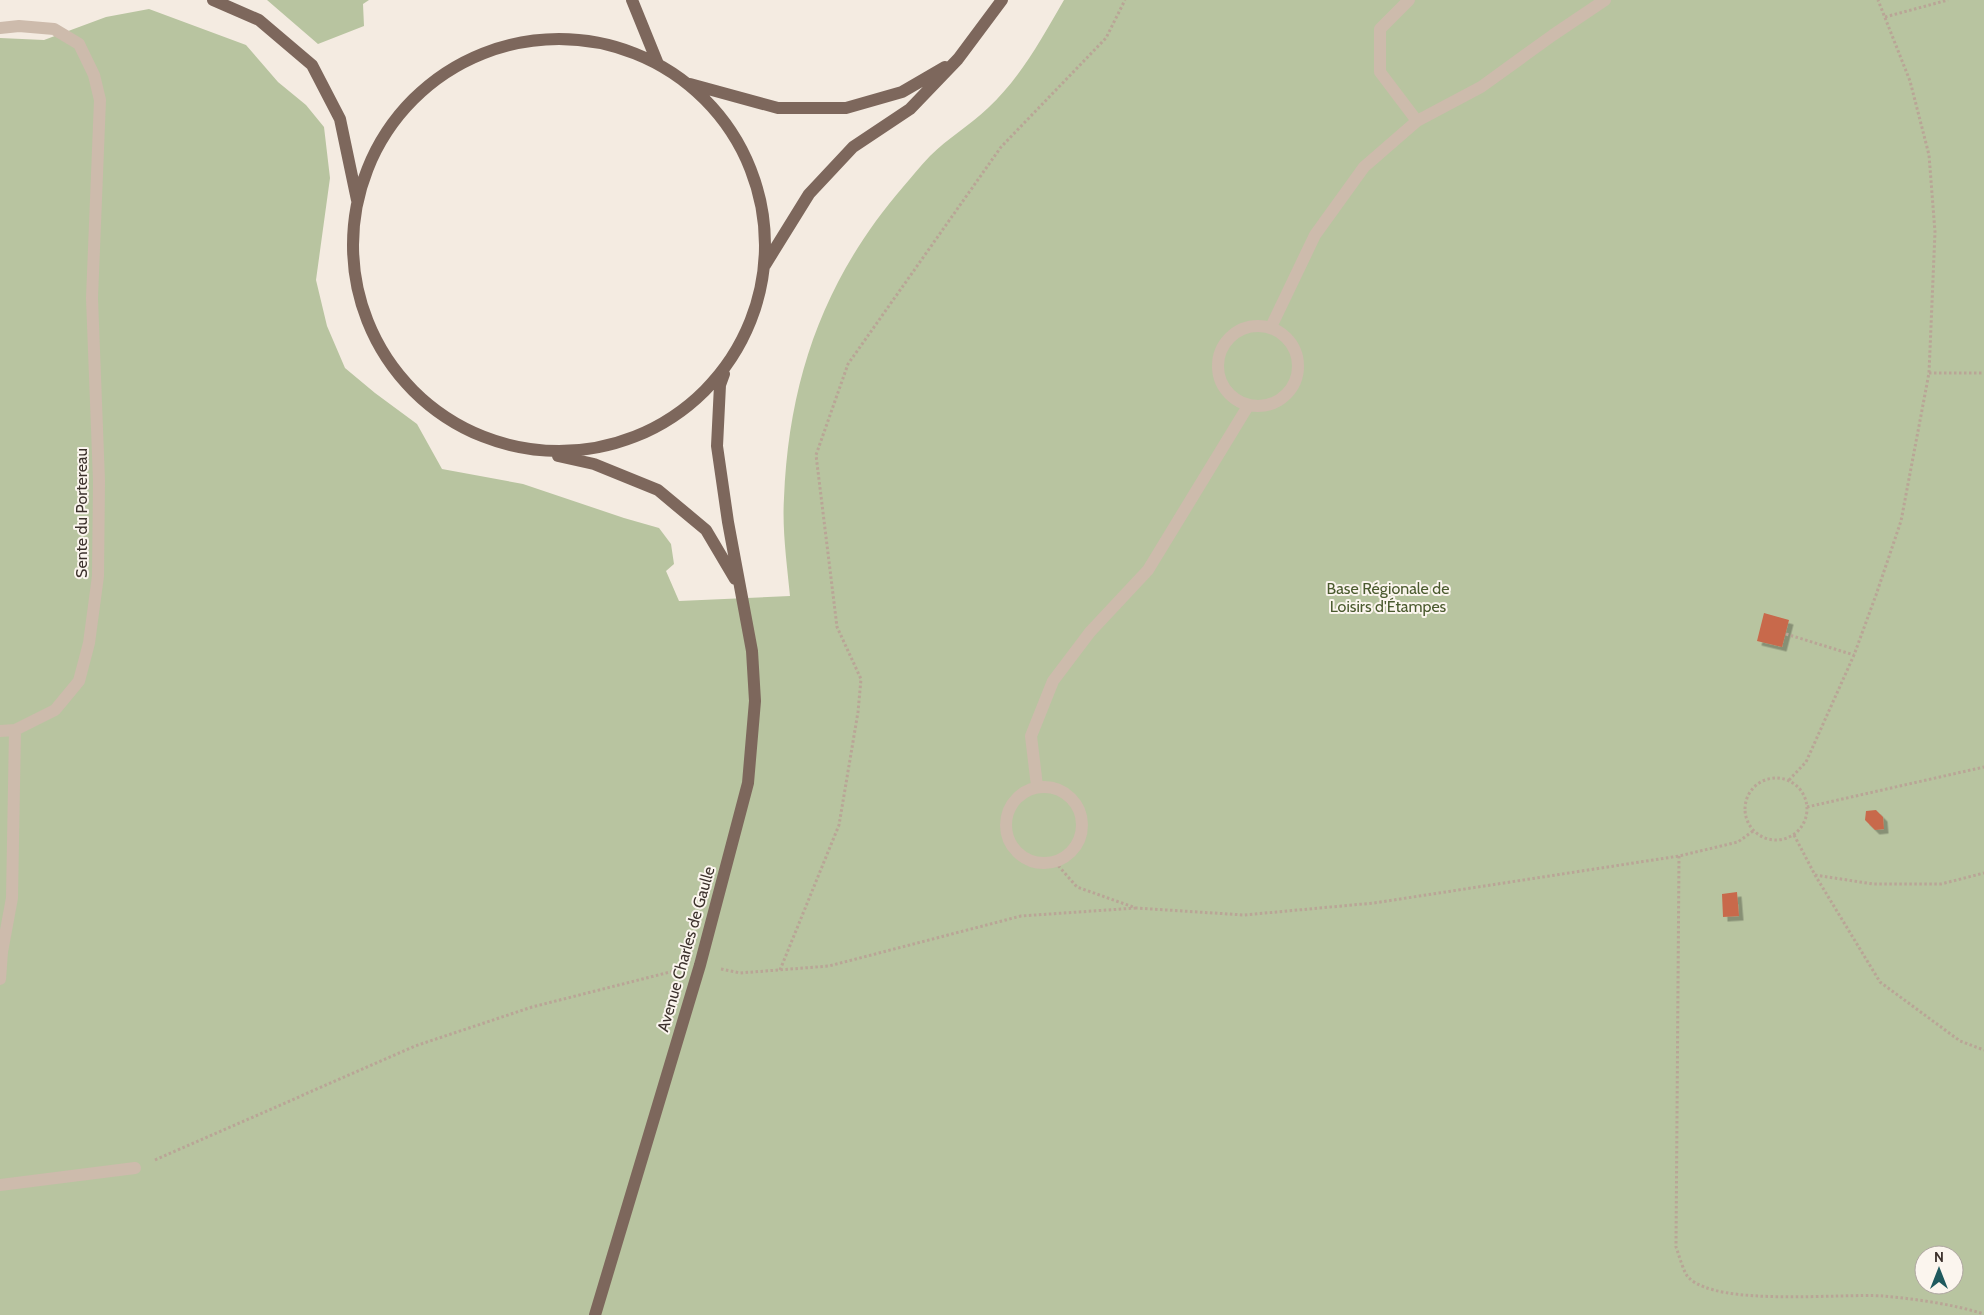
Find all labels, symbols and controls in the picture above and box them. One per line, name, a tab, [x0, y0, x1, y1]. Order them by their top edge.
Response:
street label: Sente du Portereau	[72, 448, 91, 578]
park label: Base Régionale de Loisirs d'Étampes	[1327, 579, 1449, 616]
street label: Avenue Charles de Gaulle	[653, 864, 719, 1034]
north arrow	[1914, 1245, 1964, 1295]
text: N	[1934, 1248, 1944, 1266]

